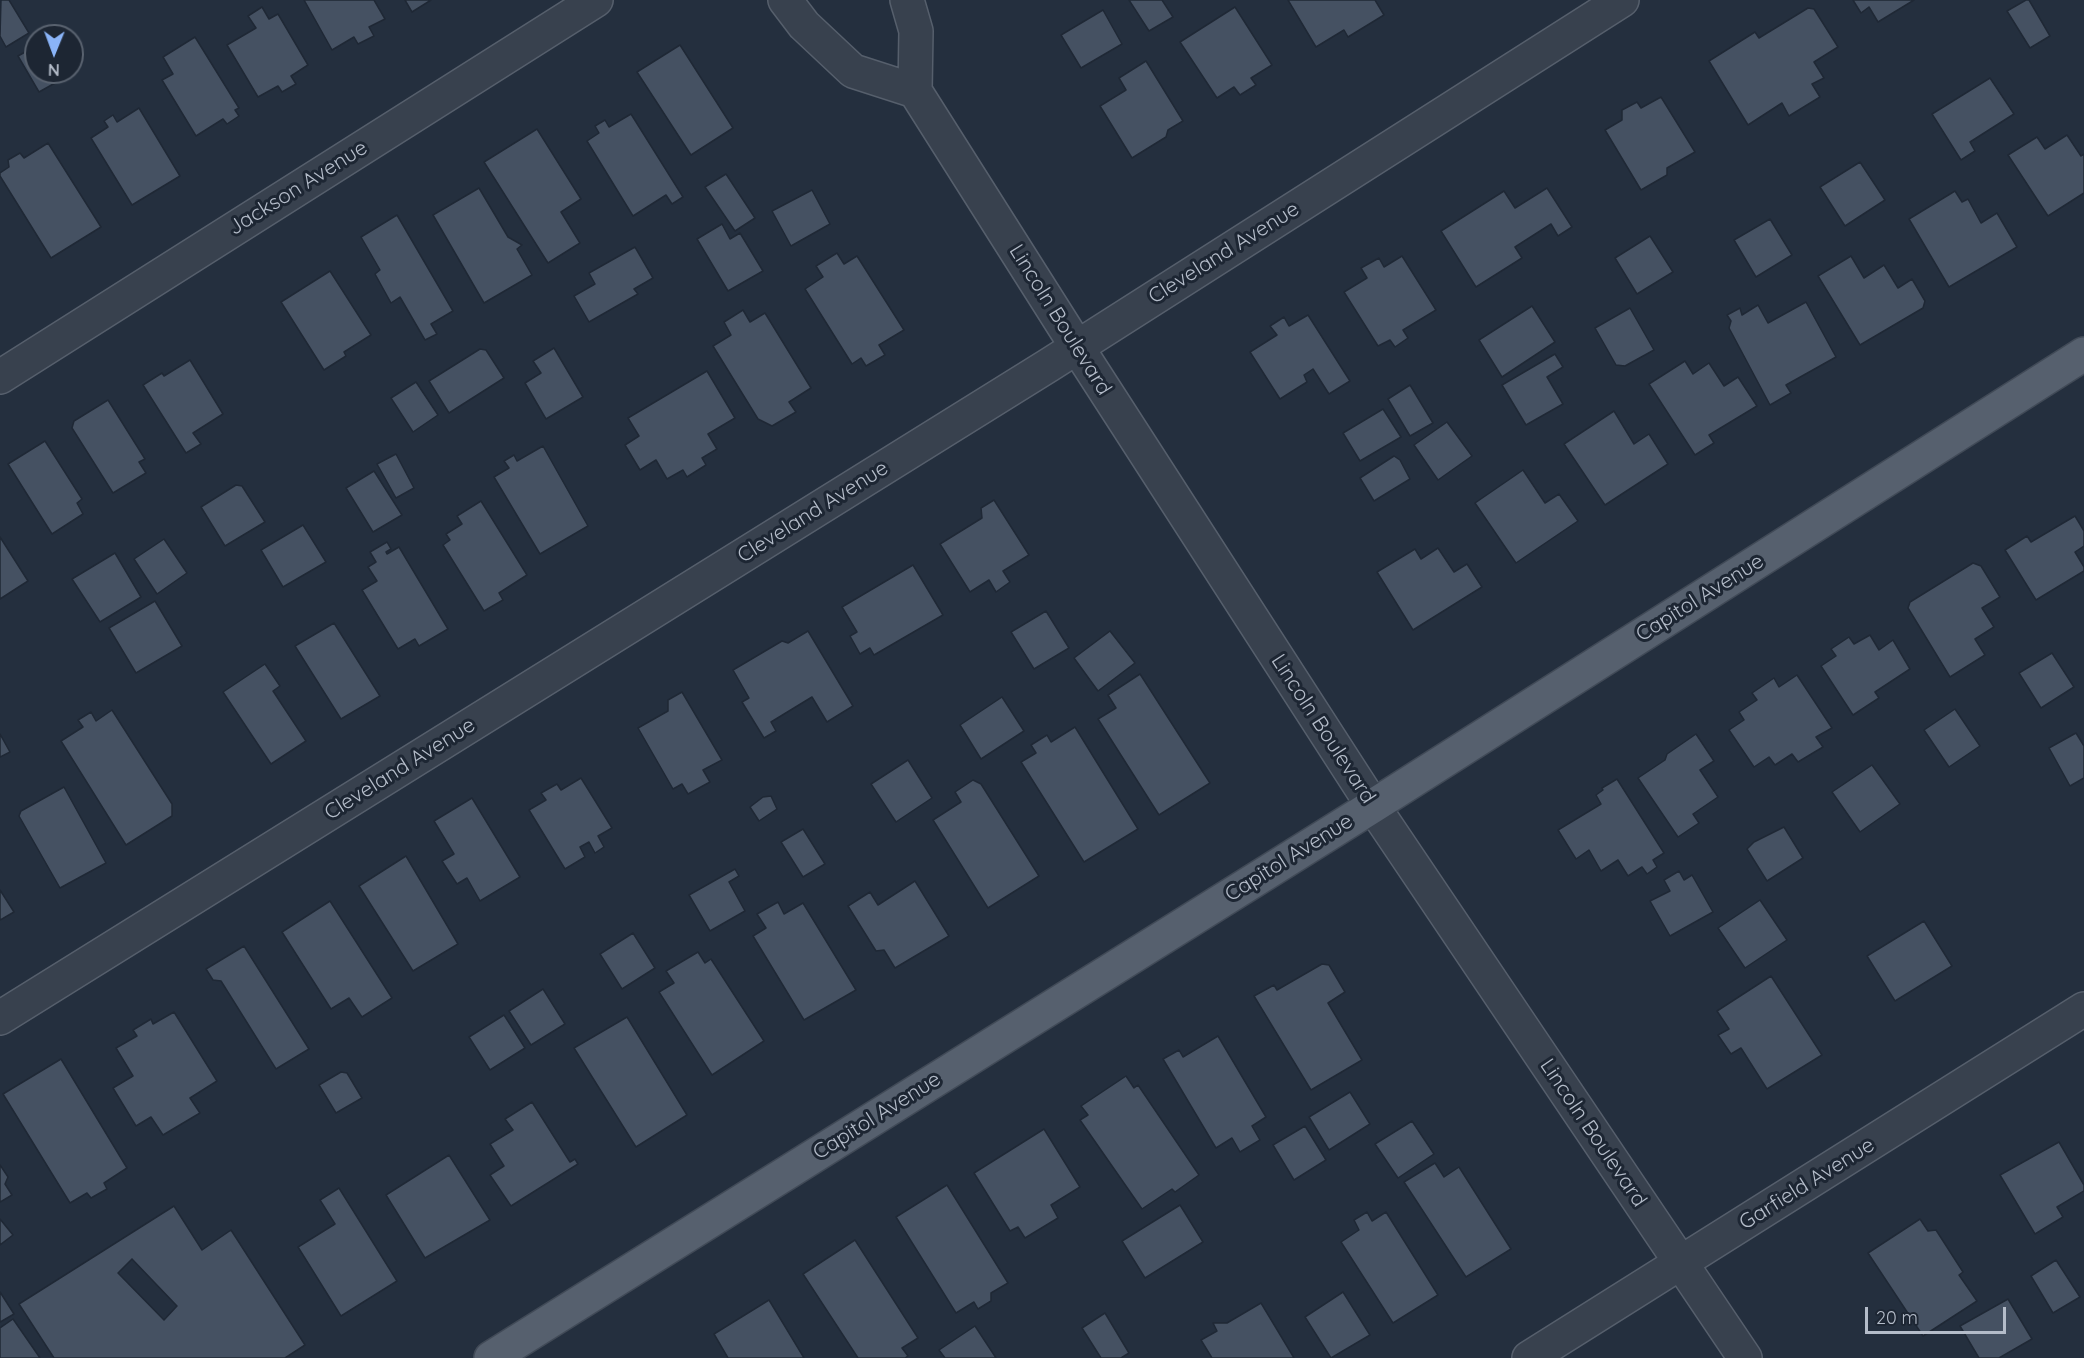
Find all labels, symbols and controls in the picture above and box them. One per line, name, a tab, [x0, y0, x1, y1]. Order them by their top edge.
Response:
north arrow	[24, 24, 84, 84]
text: N	[48, 60, 60, 80]
street label: Jackson Avenue	[224, 135, 372, 241]
street label: Cleveland Avenue	[1144, 196, 1304, 310]
street label: Lincoln Boulevard	[1004, 240, 1116, 400]
street label: Cleveland Avenue	[733, 455, 893, 569]
street label: Capitol Avenue	[1632, 549, 1768, 647]
street label: Lincoln Boulevard	[1265, 650, 1381, 808]
street label: Cleveland Avenue	[320, 712, 480, 826]
street label: Capitol Avenue	[1221, 809, 1357, 907]
street label: Lincoln Boulevard	[1534, 1054, 1652, 1212]
street label: Capitol Avenue	[809, 1067, 945, 1165]
street label: Garfield Avenue	[1735, 1132, 1879, 1236]
scale bar	[1868, 1295, 2009, 1333]
text: 20 m	[1876, 1306, 1918, 1329]

